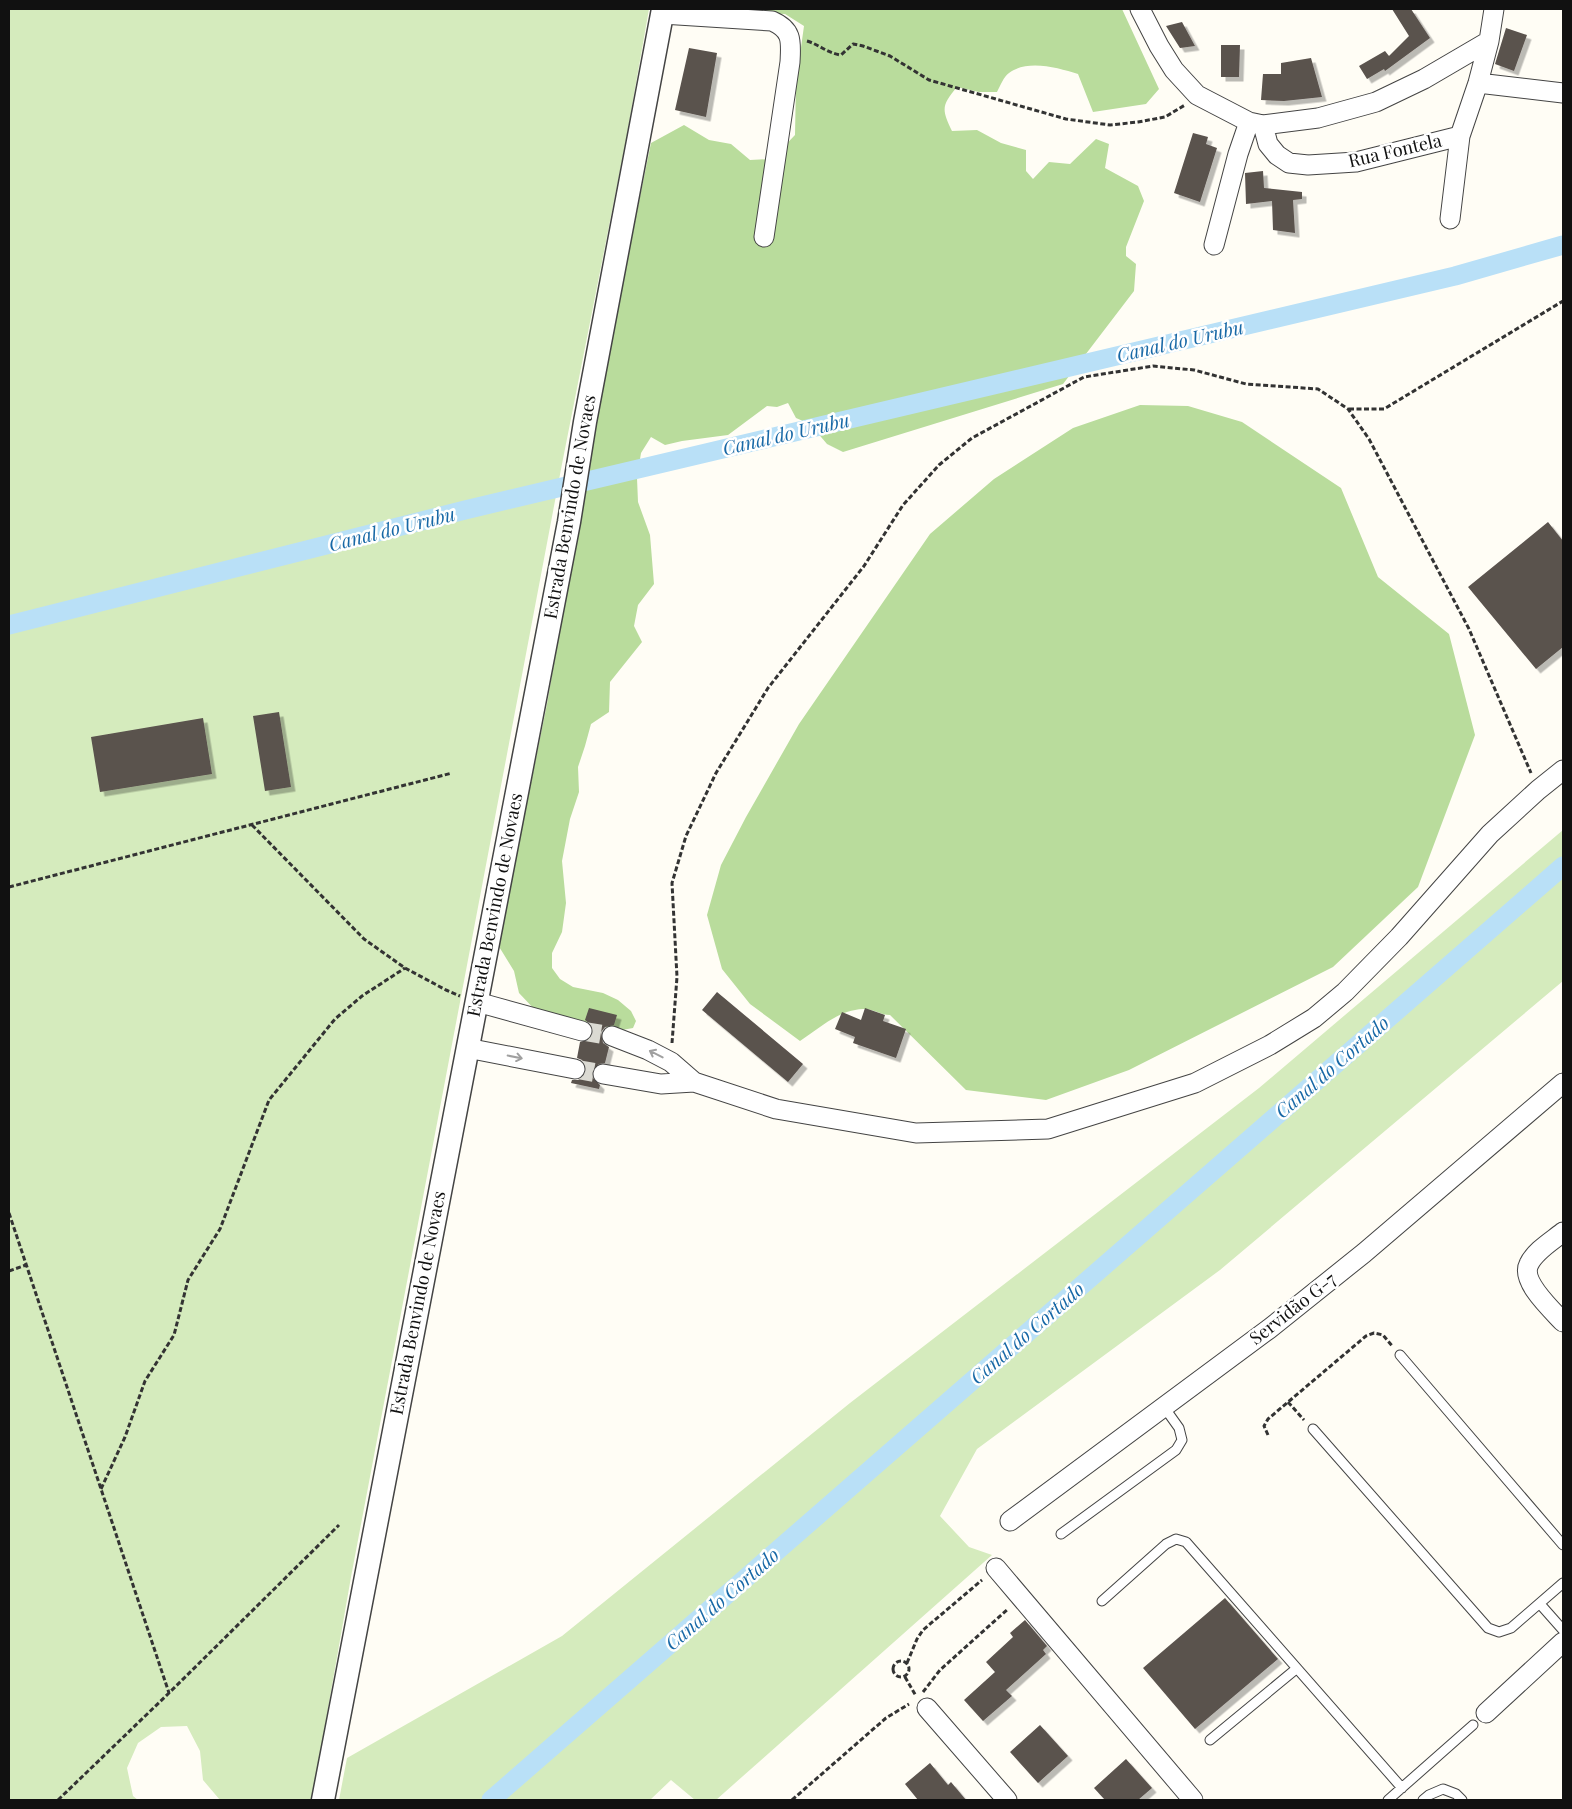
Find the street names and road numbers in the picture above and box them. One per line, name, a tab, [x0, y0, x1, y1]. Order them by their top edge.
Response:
street label: Rua Fontela	[1346, 128, 1444, 172]
street label: Estrada Benvindo de Novaes	[537, 393, 601, 621]
street label: Estrada Benvindo de Novaes	[461, 791, 528, 1019]
street label: Estrada Benvindo de Novaes	[384, 1189, 451, 1417]
street label: Servidão G-7	[1244, 1266, 1341, 1350]

